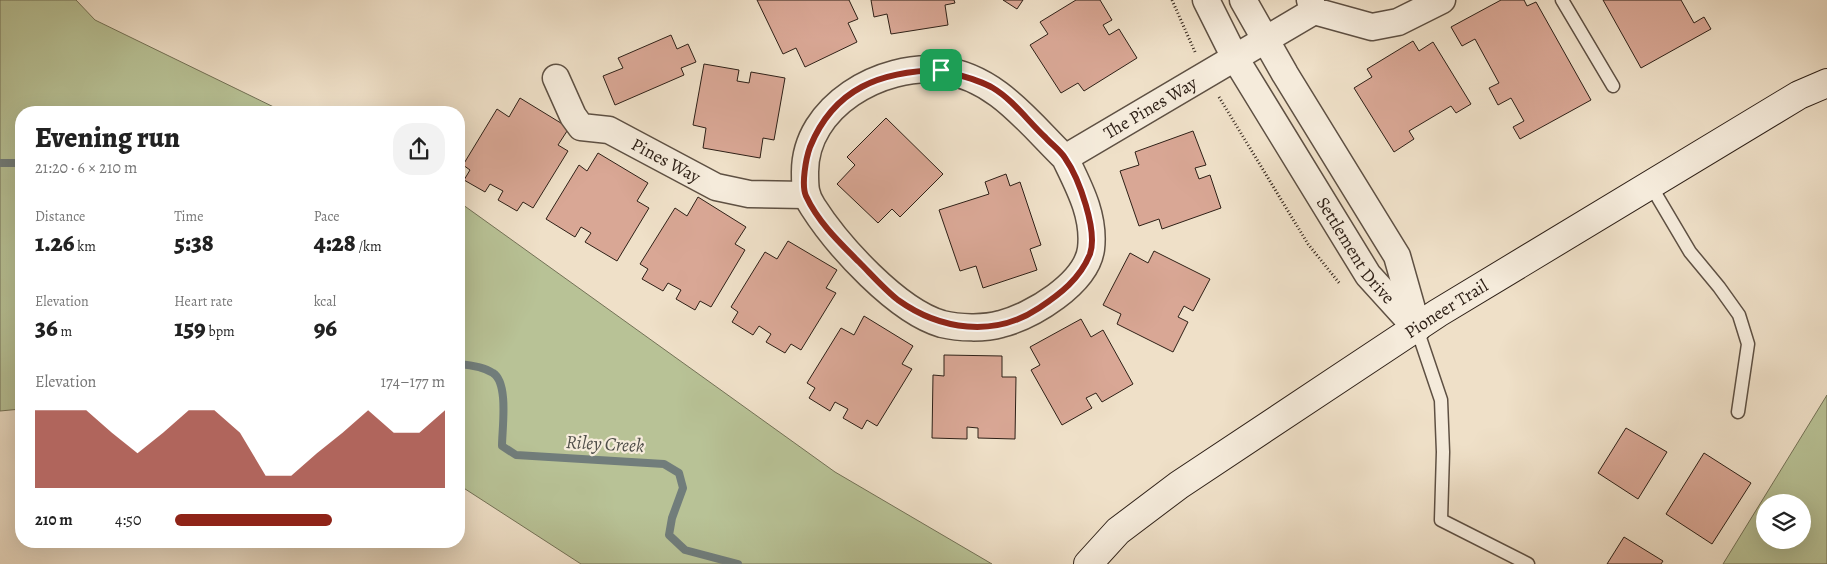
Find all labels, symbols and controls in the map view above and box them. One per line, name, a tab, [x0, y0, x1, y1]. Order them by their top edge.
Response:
pin	[920, 49, 962, 91]
icon: arrive	[927, 56, 955, 84]
street label: The Pines Way	[1099, 70, 1202, 145]
text: Evening run	[35, 119, 180, 157]
button: share	[393, 123, 445, 175]
street label: Pines Way	[627, 132, 706, 189]
text: 21:20 · 6 × 210 m	[35, 157, 137, 179]
street label: Settlement Drive	[1311, 192, 1400, 309]
text: Distance	[35, 207, 85, 226]
text: Time	[174, 207, 203, 226]
text: Pace	[314, 207, 340, 226]
text: 1.26	[35, 226, 75, 260]
text: 5:38	[174, 226, 214, 260]
text: 4:28	[314, 226, 356, 260]
text: km	[75, 237, 96, 256]
text: /km	[356, 237, 382, 256]
street label: Pioneer Trail	[1400, 273, 1493, 344]
text: Elevation	[35, 292, 89, 311]
text: Heart rate	[174, 292, 233, 311]
text: kcal	[314, 292, 336, 311]
text: 36	[35, 311, 58, 345]
text: 159	[174, 311, 206, 345]
text: 96	[314, 311, 337, 345]
text: m	[58, 322, 72, 341]
text: bpm	[206, 322, 235, 341]
text: Elevation	[35, 371, 96, 393]
text: 174–177 m	[380, 371, 445, 393]
water label: Riley Creek	[565, 429, 645, 459]
map controls	[1756, 494, 1811, 549]
button: layers	[1756, 494, 1811, 549]
text: 210 m	[35, 509, 73, 531]
text: 4:50	[115, 509, 141, 531]

